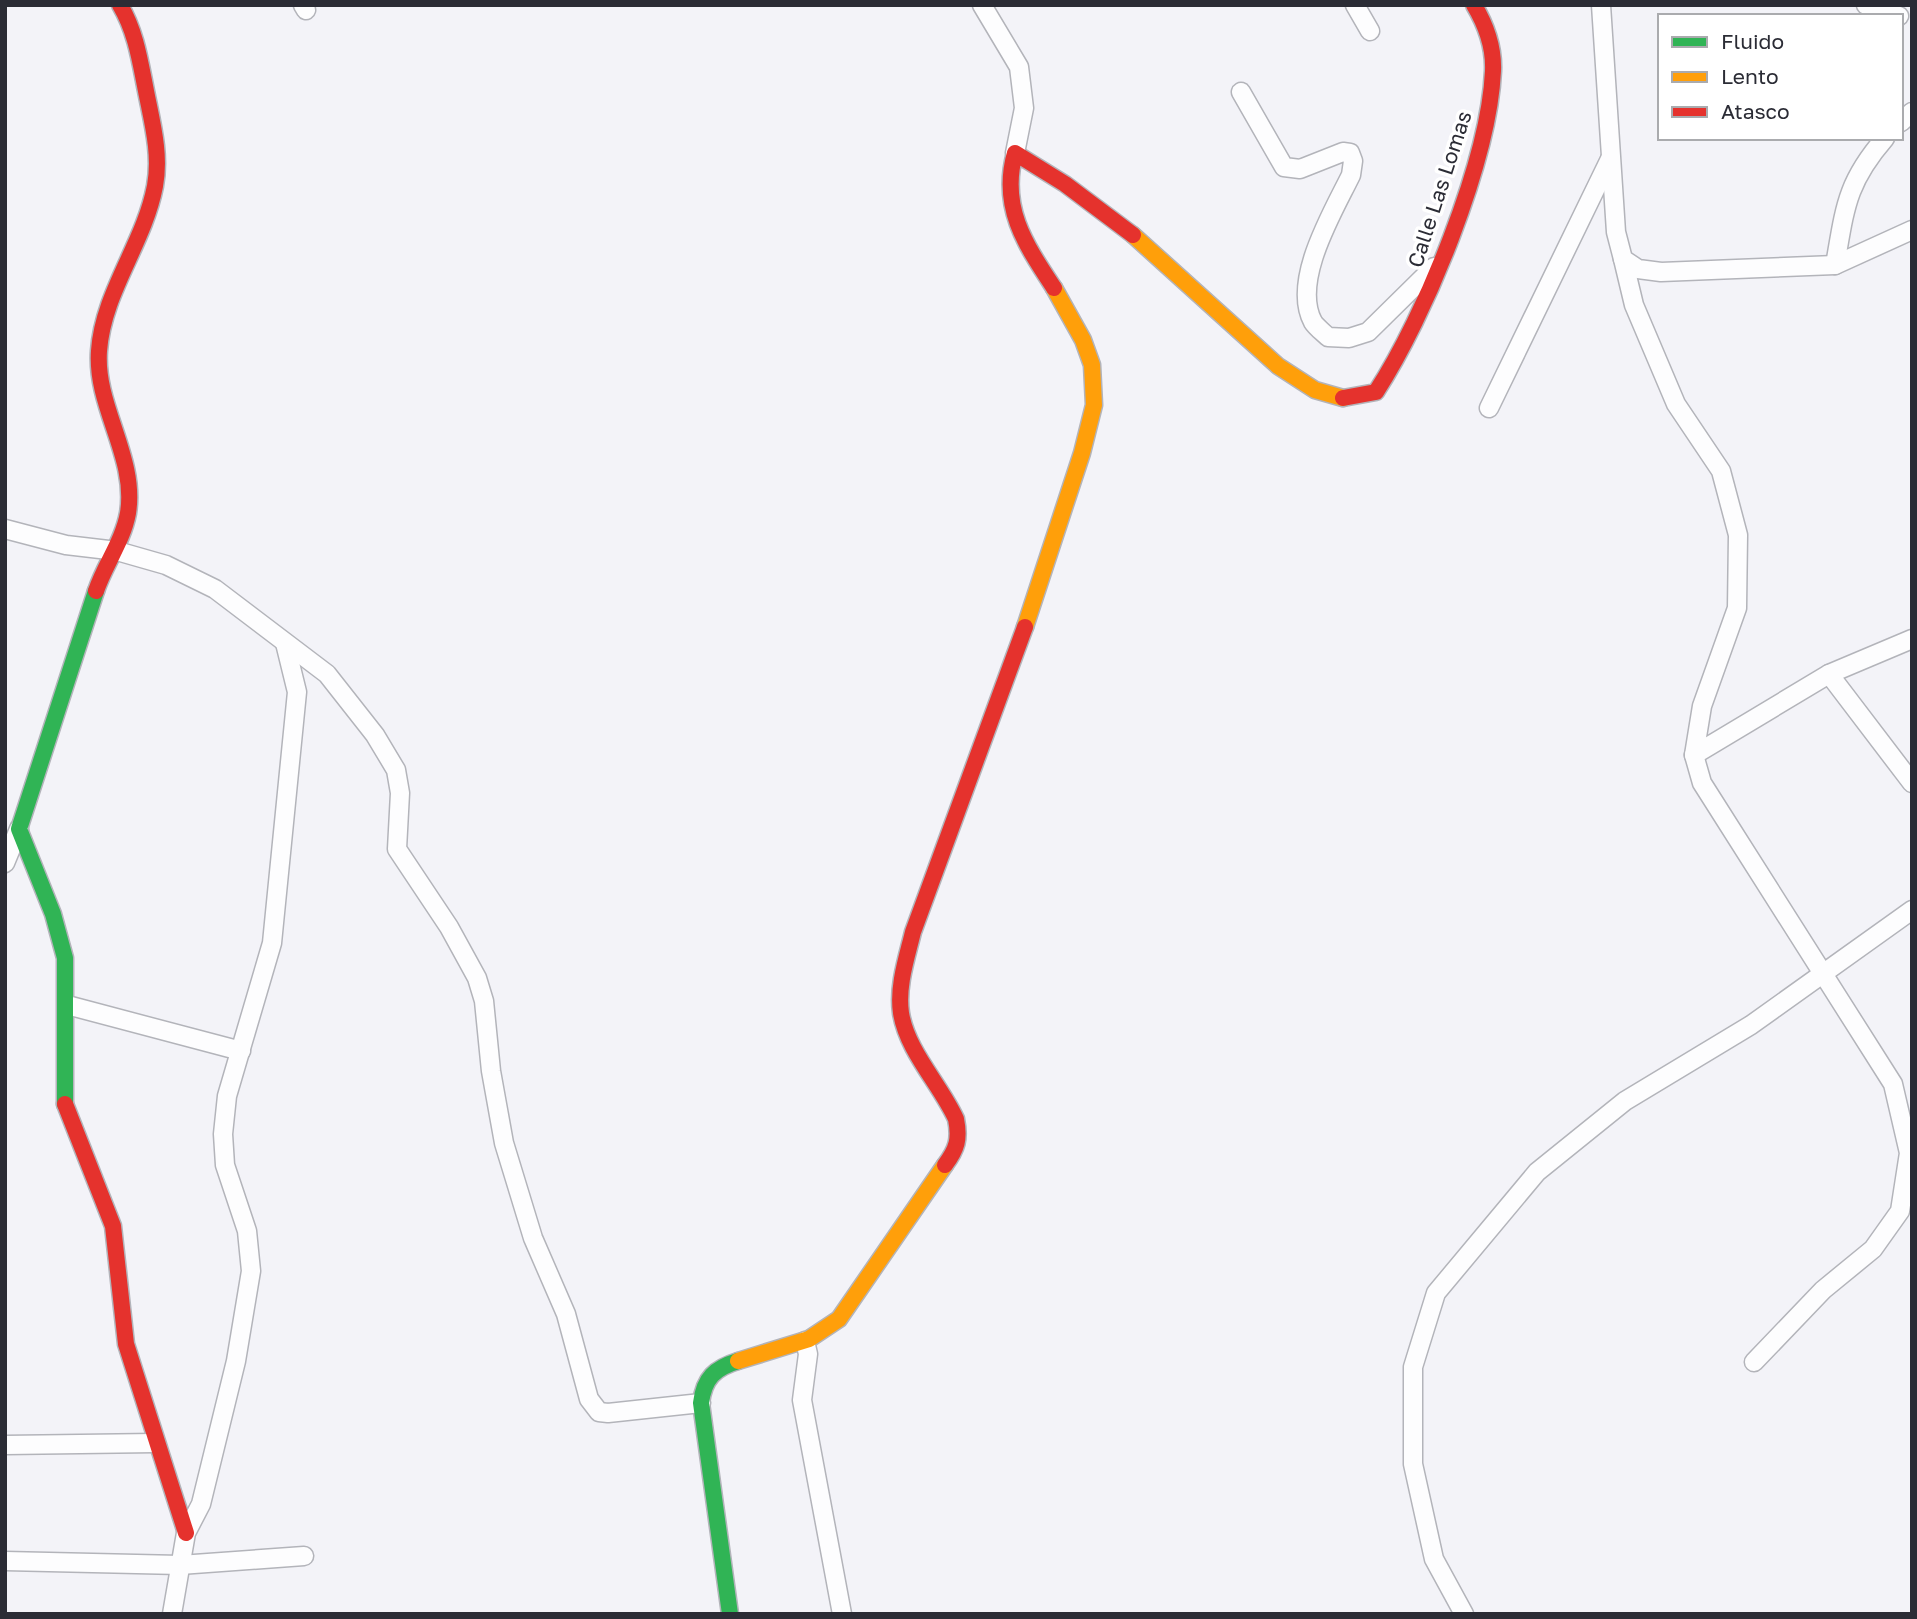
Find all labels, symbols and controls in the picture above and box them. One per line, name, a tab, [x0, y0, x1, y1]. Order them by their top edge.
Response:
legend	[1658, 14, 1903, 140]
text: Fluido	[1721, 28, 1784, 54]
text: Lento	[1721, 63, 1779, 89]
text: Atasco	[1721, 98, 1790, 124]
street label: Calle Las Lomas	[1401, 107, 1477, 271]

